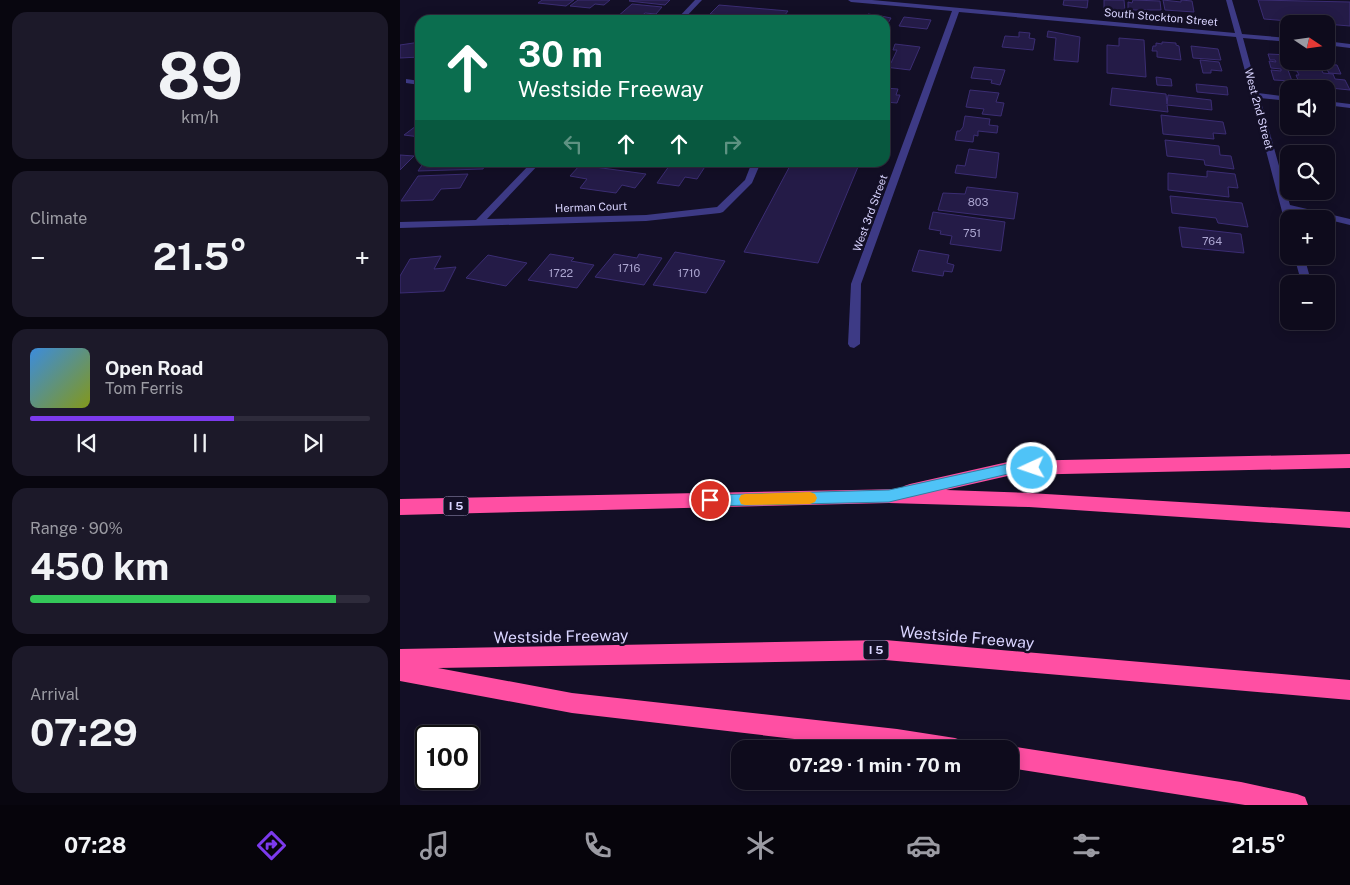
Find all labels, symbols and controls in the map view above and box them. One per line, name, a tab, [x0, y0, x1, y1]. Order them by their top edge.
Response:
street label: South Stockton Street	[1104, 6, 1218, 28]
north arrow	[1280, 15, 1335, 70]
map controls	[1280, 15, 1335, 330]
text: 30 m	[518, 34, 603, 75]
icon: ahead	[435, 35, 500, 100]
text: 89	[157, 37, 243, 114]
street label: West 2nd Street	[1242, 67, 1276, 151]
text: Westside Freeway	[518, 76, 704, 102]
button: sound	[1280, 80, 1335, 135]
text: km/h	[181, 108, 219, 127]
icon: left	[559, 130, 587, 158]
icon: ahead	[612, 130, 640, 158]
icon: ahead	[665, 130, 693, 158]
icon: right	[718, 130, 746, 158]
button: search	[1280, 145, 1335, 200]
street label: West 3rd Street	[850, 173, 890, 253]
house number: 803	[968, 196, 988, 208]
street label: Herman Court	[555, 200, 627, 214]
text: Climate	[30, 209, 87, 228]
button: +	[1280, 210, 1335, 265]
house number: 751	[963, 227, 981, 239]
text: 21.5°	[153, 234, 247, 279]
house number: 764	[1202, 235, 1222, 247]
text: −	[30, 241, 46, 274]
text: +	[354, 241, 370, 274]
house number: 1716	[618, 262, 640, 274]
house number: 1722	[549, 267, 574, 279]
house number: 1710	[678, 267, 701, 279]
button: −	[1280, 275, 1335, 330]
text: Open Road	[105, 357, 203, 379]
text: Tom Ferris	[105, 379, 183, 398]
icon: previous	[73, 429, 101, 457]
icon: pause	[186, 429, 214, 457]
icon: next	[299, 429, 327, 457]
position arrow	[1005, 441, 1057, 493]
pin	[689, 479, 731, 521]
icon: arrive	[696, 486, 724, 514]
road number: I 5	[444, 496, 468, 516]
text: Range · 90%	[30, 519, 123, 538]
text: 450 km	[30, 544, 169, 589]
street label: Westside Freeway	[899, 622, 1036, 653]
street label: Westside Freeway	[493, 626, 629, 647]
road number: I 5	[864, 640, 888, 660]
text: Arrival	[30, 685, 79, 704]
text: 07:29	[30, 710, 138, 755]
speed limit sign: 100	[415, 725, 480, 790]
text: 07:29 · 1 min · 70 m	[789, 754, 961, 776]
icon: directions	[254, 828, 289, 863]
icon: music	[417, 828, 452, 863]
icon: phone	[580, 828, 615, 863]
icon: climate	[743, 828, 778, 863]
icon: car	[906, 828, 941, 863]
icon: filters	[1069, 828, 1104, 863]
text: 07:28	[64, 832, 127, 858]
text: 21.5°	[1231, 832, 1286, 858]

